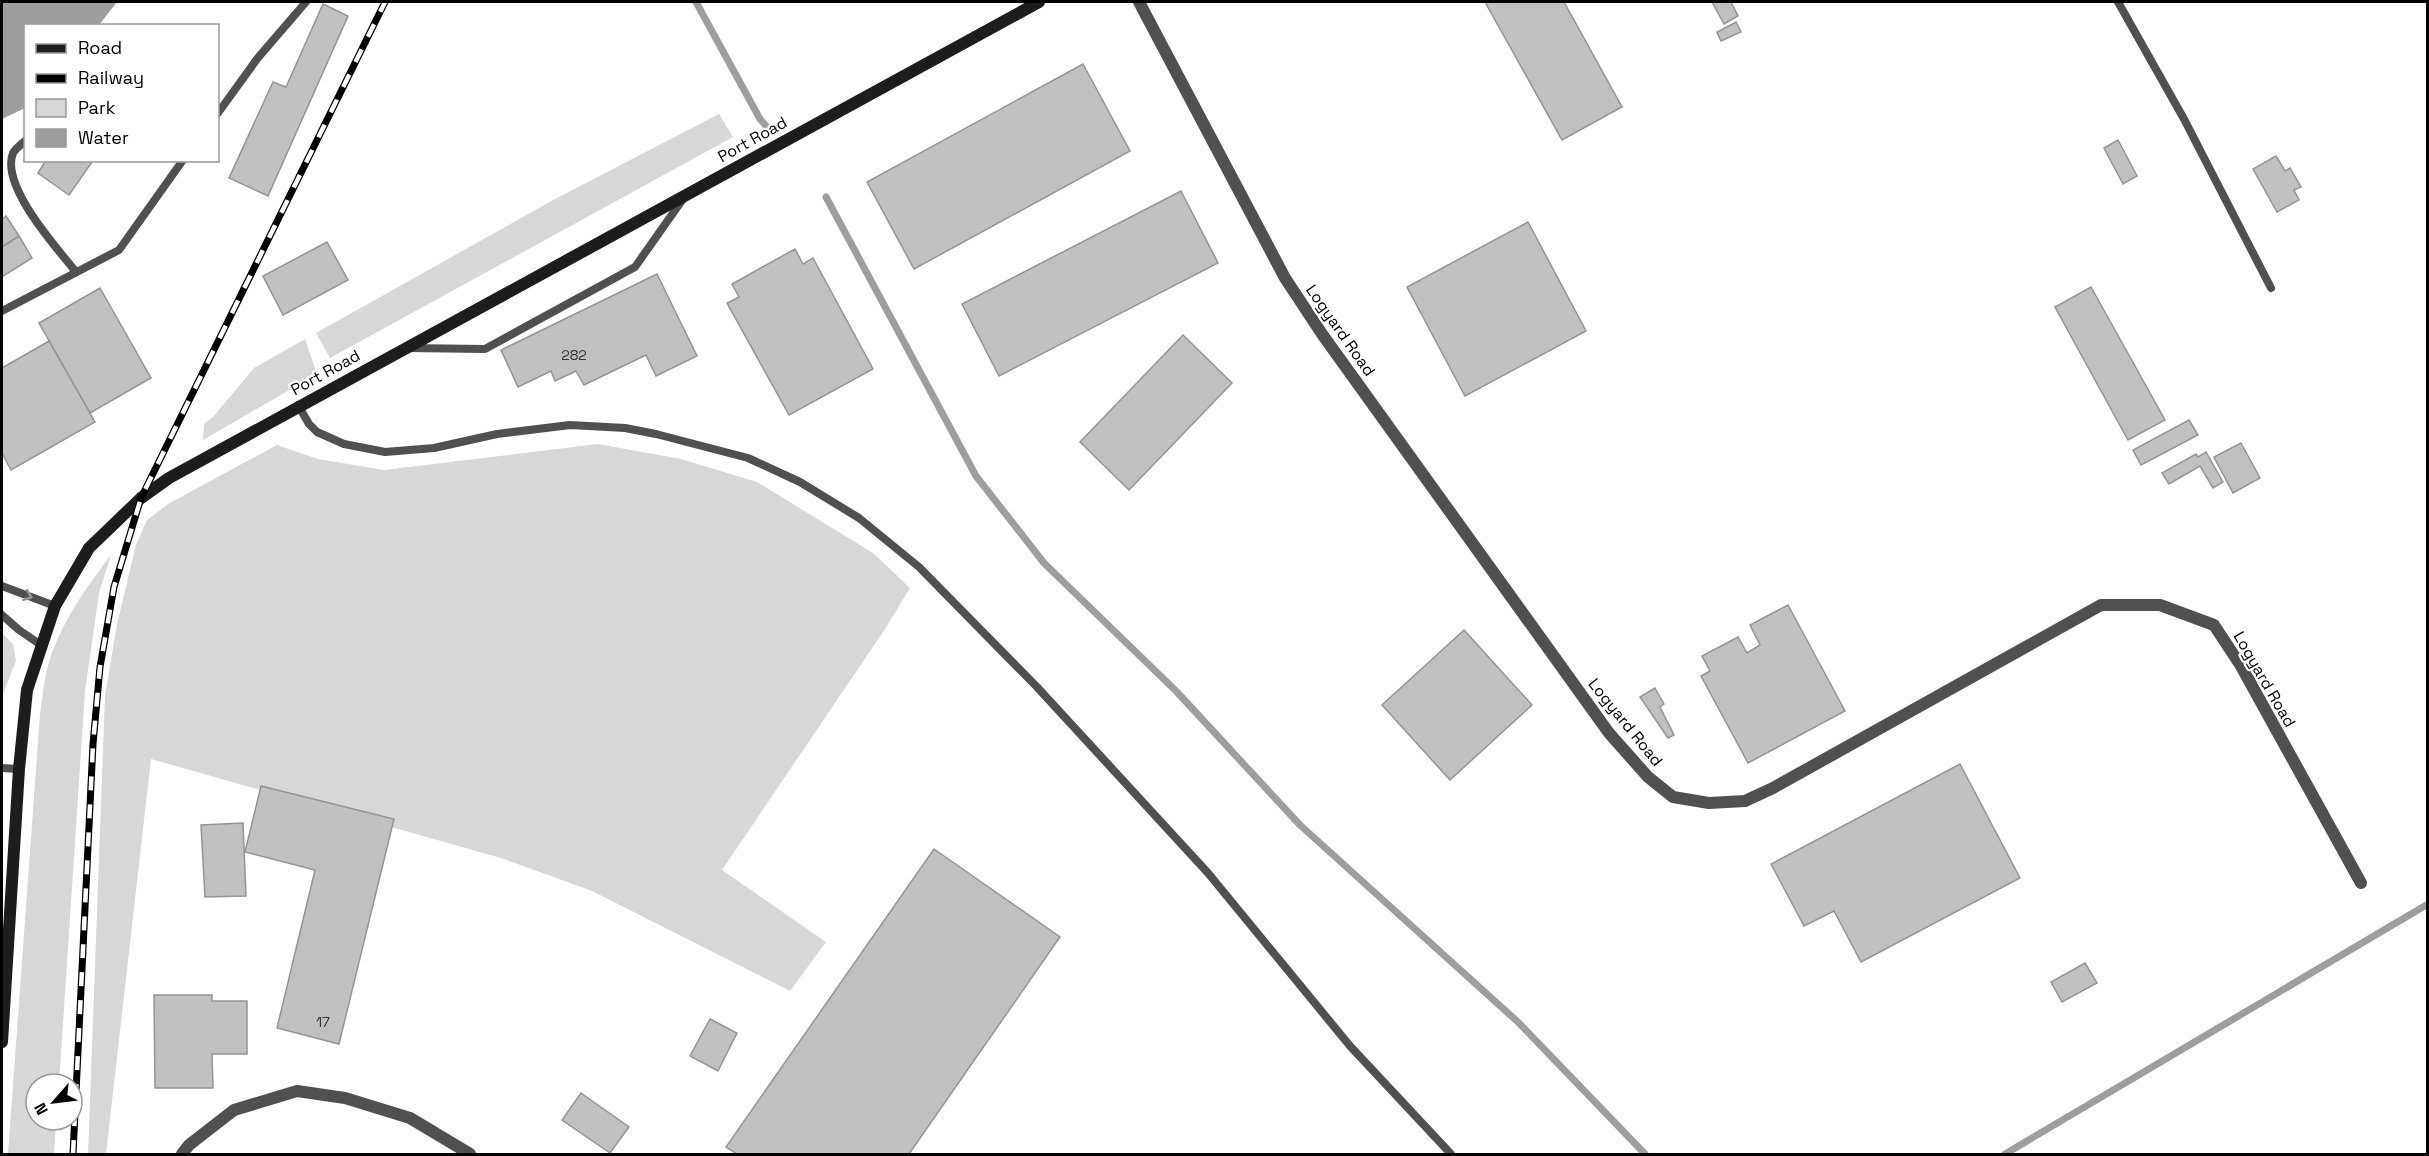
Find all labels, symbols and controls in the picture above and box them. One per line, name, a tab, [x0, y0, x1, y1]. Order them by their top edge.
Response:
legend	[24, 24, 219, 162]
text: Road	[78, 36, 122, 59]
text: Railway	[78, 66, 144, 89]
text: Park	[78, 96, 116, 119]
street label: Port Road	[714, 112, 791, 167]
text: Water	[78, 126, 129, 149]
street label: Logyard Road	[1301, 280, 1380, 380]
street label: Port Road	[287, 345, 364, 400]
house number: 282	[561, 346, 587, 364]
one-way arrow	[22, 589, 33, 601]
street label: Logyard Road	[2229, 628, 2300, 731]
street label: Logyard Road	[1584, 674, 1668, 771]
house number: 17	[316, 1013, 330, 1031]
north arrow	[24, 1072, 84, 1132]
text: N	[29, 1099, 53, 1118]

